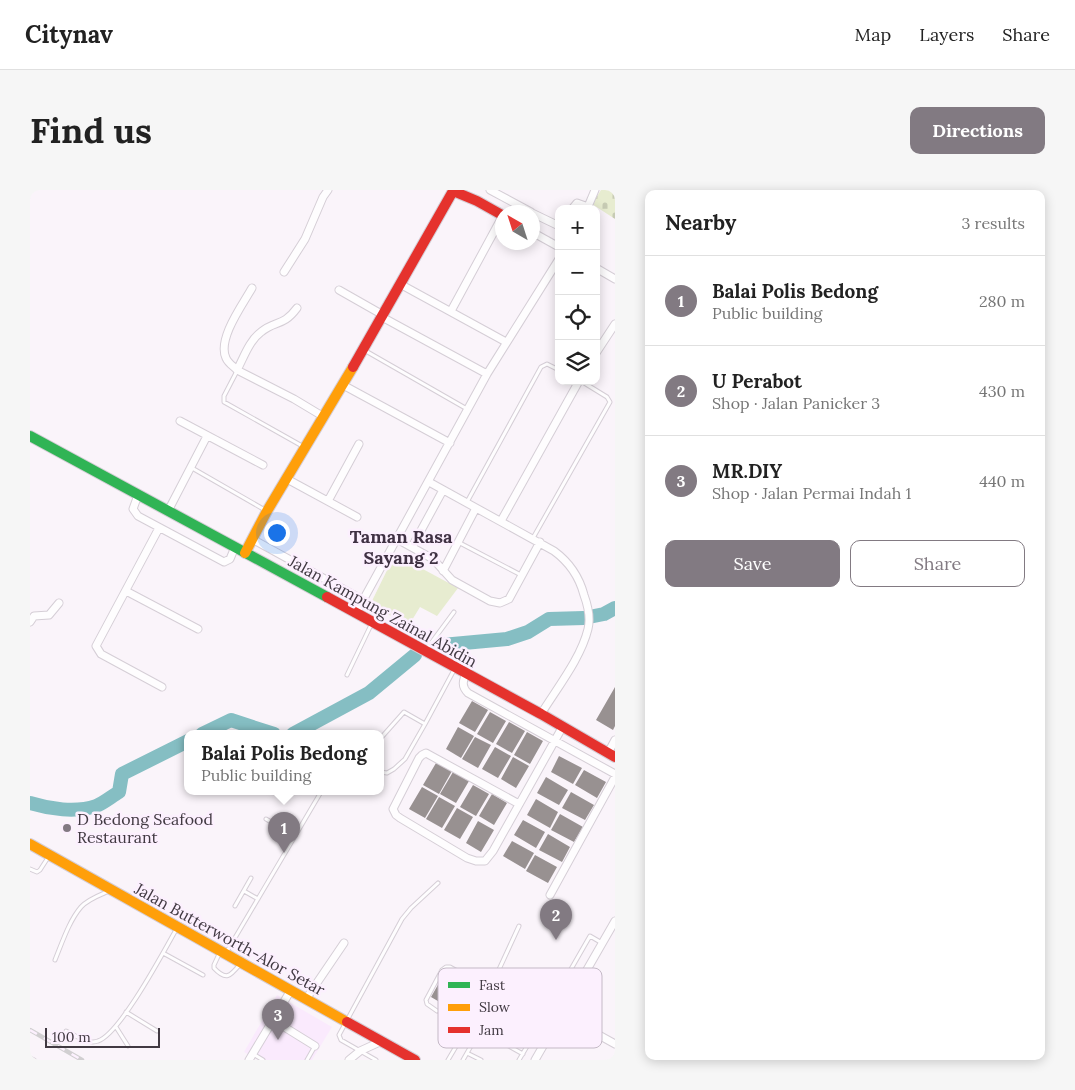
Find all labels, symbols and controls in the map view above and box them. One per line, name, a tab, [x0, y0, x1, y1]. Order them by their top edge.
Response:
text: Citynav	[25, 19, 113, 50]
text: Map	[855, 23, 891, 46]
text: Layers	[919, 23, 974, 46]
text: Share	[1002, 23, 1050, 46]
button: Directions	[910, 107, 1045, 154]
text: Find us	[30, 108, 152, 153]
north arrow	[495, 205, 540, 250]
map controls	[555, 205, 600, 385]
button: +	[555, 205, 600, 250]
text: Nearby	[665, 209, 736, 236]
text: 3 results	[961, 213, 1025, 233]
button: −	[555, 250, 600, 295]
text: Balai Polis Bedong	[712, 279, 878, 303]
text: 1	[678, 291, 684, 311]
text: 280 m	[979, 291, 1025, 311]
button: locate	[555, 295, 600, 340]
text: Public building	[712, 303, 822, 323]
button: layers	[555, 340, 600, 385]
text: U Perabot	[712, 369, 802, 393]
text: 2	[677, 381, 685, 401]
text: 430 m	[979, 381, 1025, 401]
text: Shop · Jalan Panicker 3	[712, 393, 880, 413]
text: MR.DIY	[712, 459, 782, 483]
text: 3	[677, 471, 685, 491]
text: 440 m	[979, 471, 1025, 491]
text: Shop · Jalan Permai Indah 1	[712, 483, 911, 503]
your location	[264, 520, 290, 546]
district label: Taman Rasa Sayang 2	[350, 525, 453, 569]
button: Save	[665, 540, 840, 587]
button: Share	[850, 540, 1025, 587]
street label: Jalan Kampung Zainal Abidin	[284, 550, 481, 671]
popup	[184, 730, 384, 795]
text: Balai Polis Bedong	[201, 741, 367, 765]
text: Public building	[201, 765, 311, 785]
place label: D Bedong Seafood Restaurant	[77, 809, 213, 847]
pin: 1	[268, 812, 300, 853]
marker: D Bedong Seafood Restaurant	[61, 822, 73, 834]
street label: Jalan Butterworth-Alor Setar	[131, 878, 329, 1000]
pin: 2	[540, 899, 572, 940]
legend	[438, 968, 602, 1048]
text: Fast	[479, 976, 506, 994]
text: Slow	[479, 998, 511, 1016]
pin: 3	[262, 999, 294, 1040]
text: Jam	[478, 1021, 504, 1039]
scale bar	[45, 1025, 160, 1048]
text: 100 m	[52, 1028, 91, 1046]

